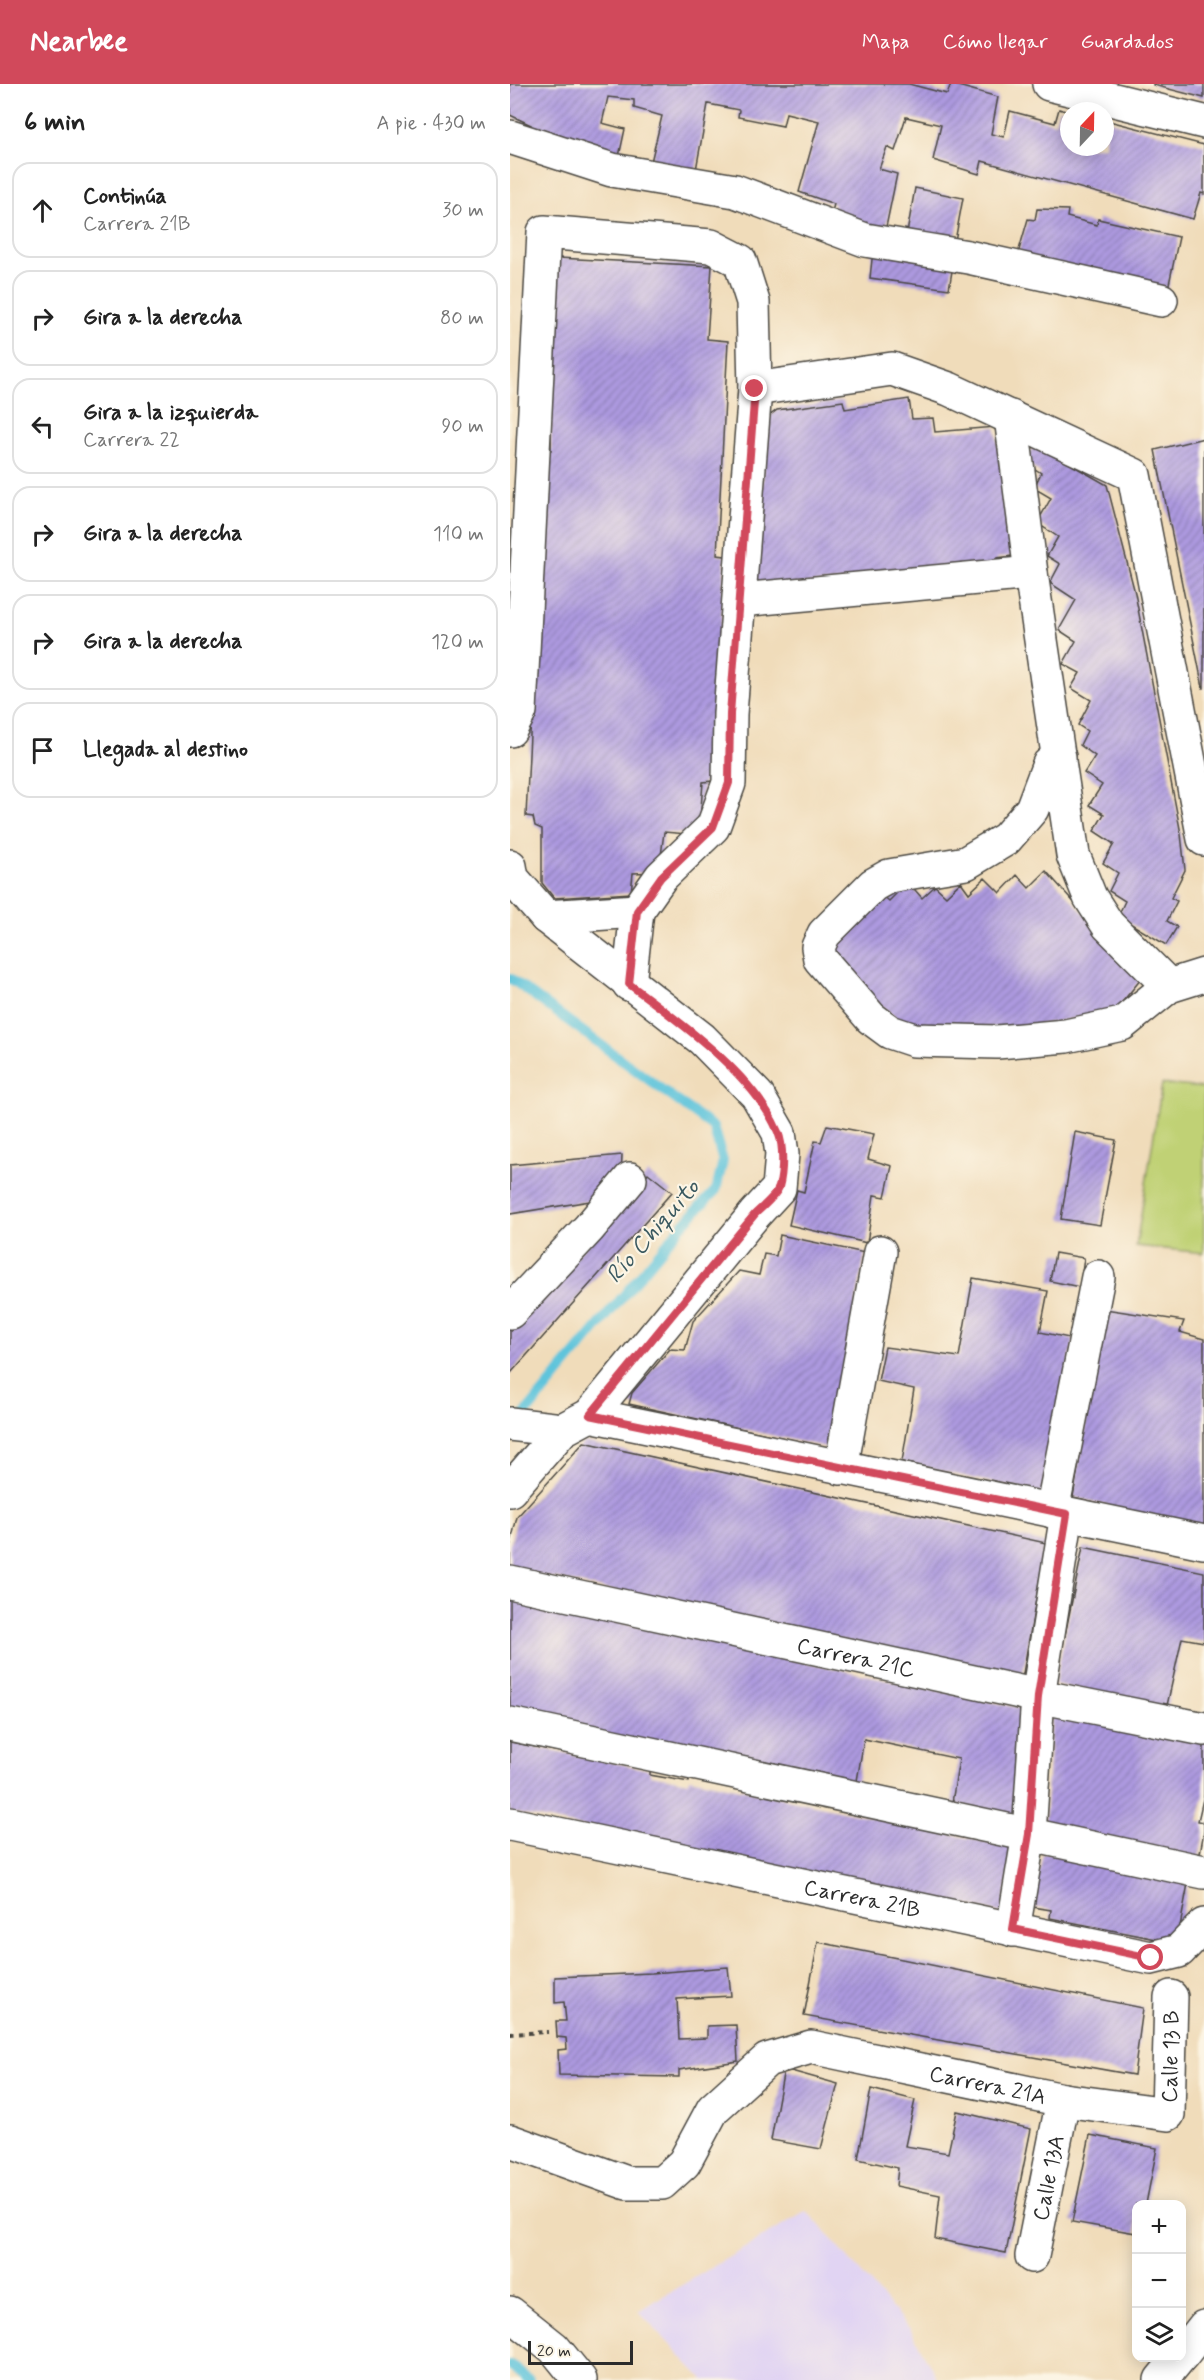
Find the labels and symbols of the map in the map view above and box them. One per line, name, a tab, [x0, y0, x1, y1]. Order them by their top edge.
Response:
north arrow	[1060, 102, 1114, 156]
route end	[741, 375, 767, 401]
water label: Río Chiquito	[599, 1173, 708, 1291]
street label: Carrera 21C	[794, 1632, 918, 1685]
street label: Carrera 21B	[801, 1874, 923, 1925]
route start	[1137, 1944, 1163, 1970]
street label: Calle 13 B	[1156, 2010, 1187, 2103]
street label: Carrera 21A	[927, 2060, 1049, 2112]
street label: Calle 13A	[1027, 2133, 1072, 2223]
scale bar	[528, 2338, 633, 2366]

